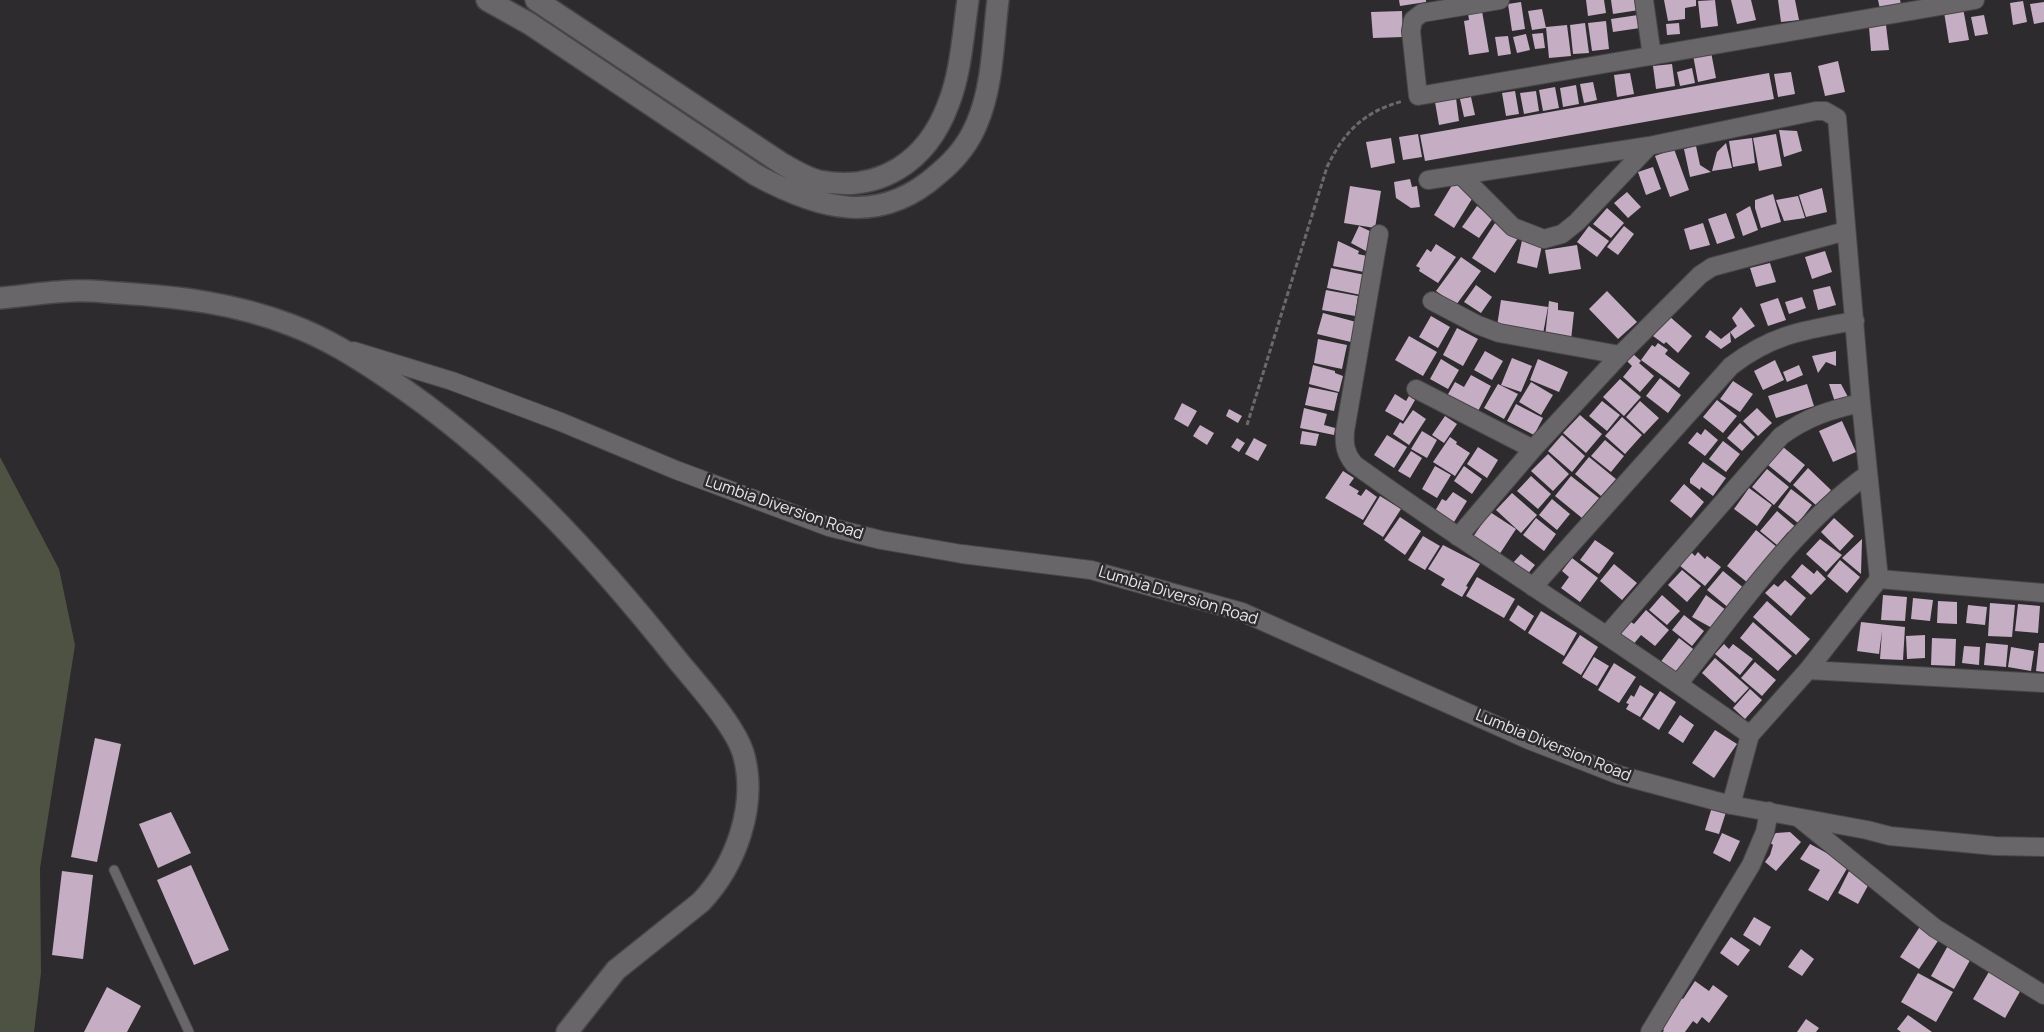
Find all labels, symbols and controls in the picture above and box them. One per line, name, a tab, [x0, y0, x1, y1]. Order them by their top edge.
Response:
street label: Lumbia Diversion Road	[702, 472, 866, 544]
street label: Lumbia Diversion Road	[1096, 563, 1260, 629]
street label: Lumbia Diversion Road	[1473, 706, 1633, 786]

